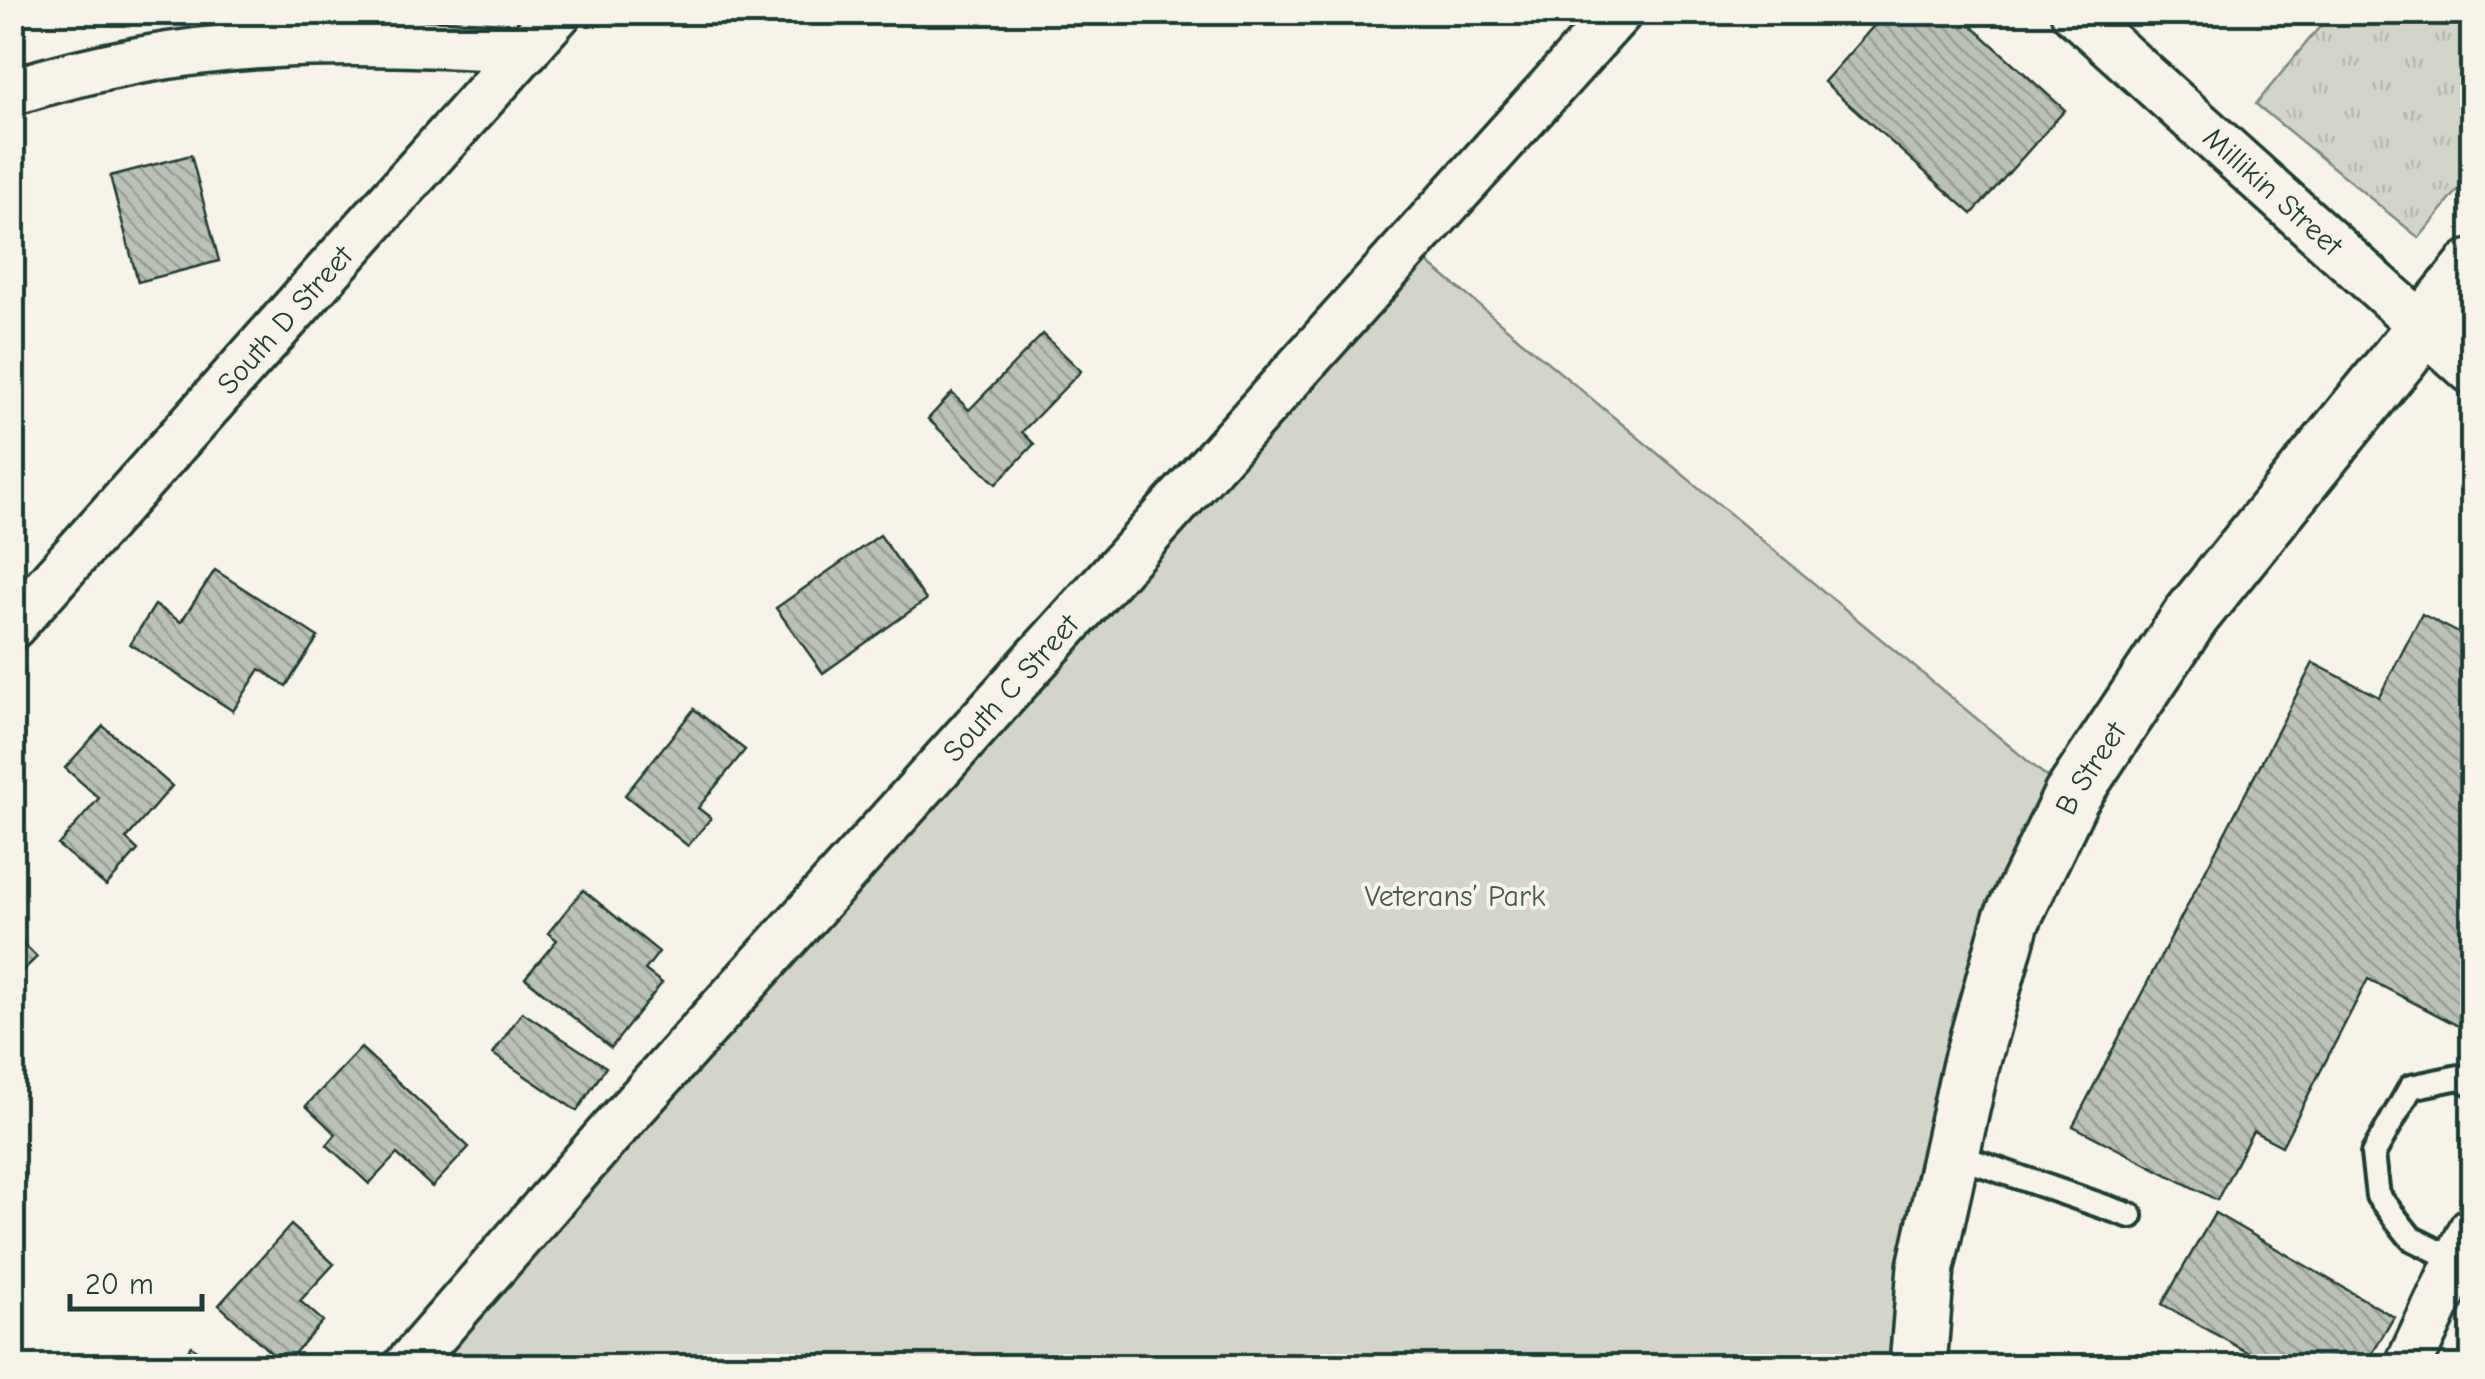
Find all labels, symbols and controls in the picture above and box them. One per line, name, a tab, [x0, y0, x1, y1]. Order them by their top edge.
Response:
street label: Millikin Street	[2196, 120, 2351, 264]
street label: South D Street	[210, 238, 361, 401]
street label: South C Street	[935, 606, 1087, 769]
street label: B Street	[2048, 714, 2134, 820]
park label: Veterans’ Park	[1365, 879, 1546, 914]
scale bar	[70, 1249, 202, 1311]
text: 20 m	[85, 1267, 154, 1302]

